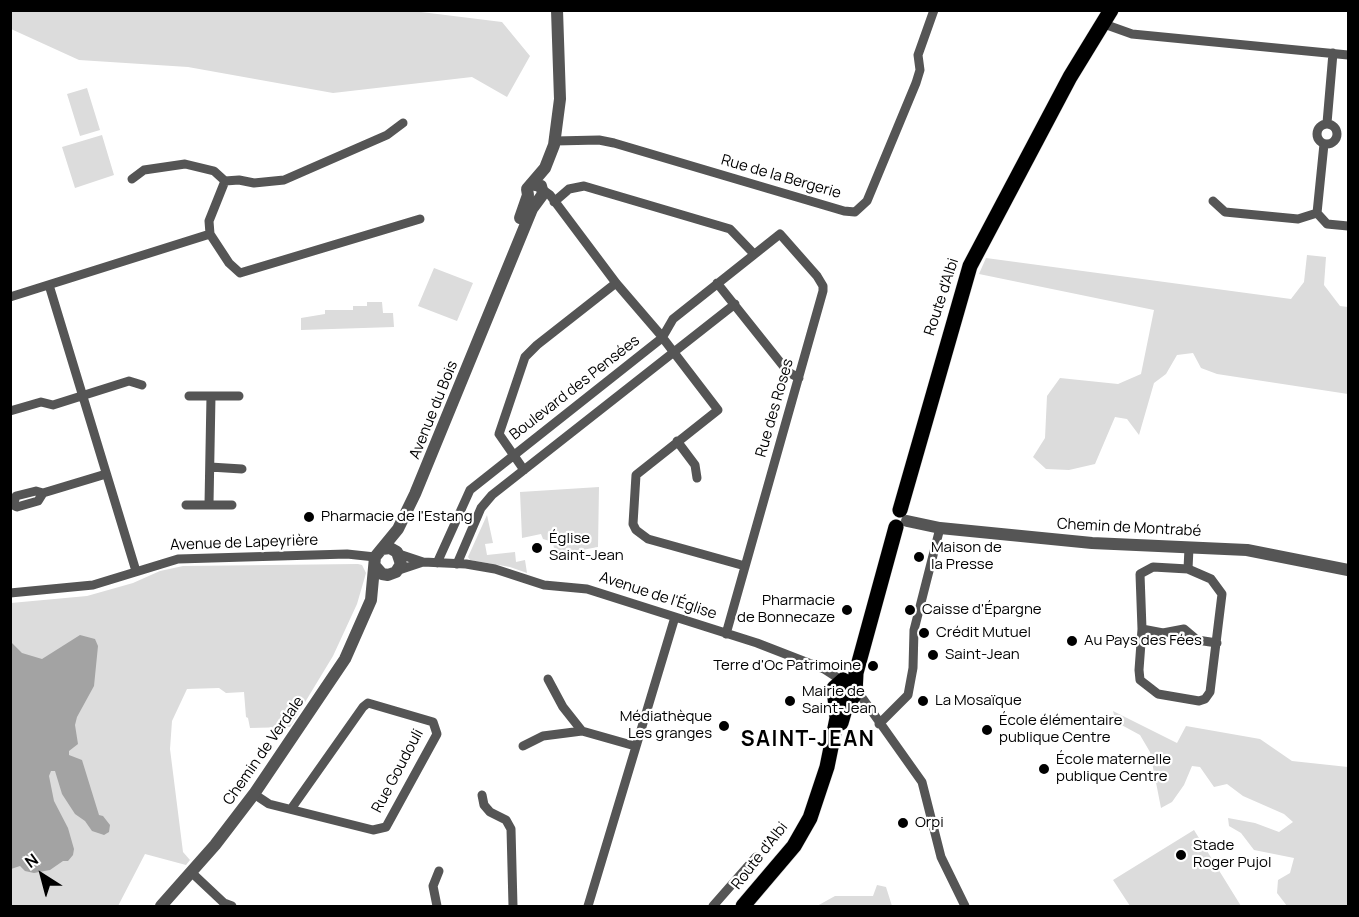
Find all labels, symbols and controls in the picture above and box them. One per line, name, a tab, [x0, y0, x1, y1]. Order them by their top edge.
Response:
street label: Rue de la Bergerie	[719, 151, 843, 203]
street label: Route d'Albi	[921, 256, 963, 338]
street label: Boulevard des Pensées	[506, 332, 644, 444]
street label: Rue des Roses	[752, 357, 798, 459]
street label: Avenue du Bois	[406, 358, 462, 462]
place label: Pharmacie de l'Estang	[321, 508, 473, 526]
marker: Pharmacie de l'Estang	[302, 510, 316, 524]
street label: Chemin de Montrabé	[1056, 515, 1202, 541]
place label: Église Saint-Jean	[549, 530, 624, 565]
street label: Avenue de Lapeyrière	[170, 531, 318, 555]
place label: Maison de la Presse	[931, 539, 1002, 574]
marker: Église Saint-Jean	[530, 541, 544, 555]
marker: Maison de la Presse	[912, 550, 926, 564]
street label: Avenue de l'Église	[597, 569, 719, 623]
place label: Pharmacie de Bonnecaze	[737, 592, 835, 627]
place label: Caisse d'Épargne	[922, 601, 1042, 619]
marker: Pharmacie de Bonnecaze	[840, 603, 854, 617]
marker: Caisse d'Épargne	[903, 603, 917, 617]
place label: Crédit Mutuel	[936, 624, 1031, 642]
marker: Crédit Mutuel	[917, 626, 931, 640]
place label: Au Pays des Fées	[1084, 632, 1202, 650]
marker: Au Pays des Fées	[1065, 634, 1079, 648]
place label: Saint-Jean	[945, 646, 1020, 664]
marker: Saint-Jean	[926, 648, 940, 662]
place label: Terre d'Oc Patrimoine	[713, 657, 861, 675]
marker: Terre d'Oc Patrimoine	[866, 659, 880, 673]
place label: Mairie de Saint-Jean	[802, 683, 877, 718]
place label: La Mosaïque	[935, 692, 1022, 710]
street label: Chemin de Verdale	[220, 693, 308, 809]
marker: Mairie de Saint-Jean	[783, 694, 797, 708]
marker: La Mosaïque	[916, 694, 930, 708]
place label: Médiathèque Les granges	[620, 708, 712, 743]
place label: École élémentaire publique Centre	[999, 712, 1123, 747]
marker: Médiathèque Les granges	[717, 719, 731, 733]
marker: École élémentaire publique Centre	[980, 723, 994, 737]
street label: Rue Goudouli	[368, 726, 428, 816]
district label: SAINT-JEAN	[739, 727, 877, 753]
place label: École maternelle publique Centre	[1056, 751, 1171, 786]
marker: École maternelle publique Centre	[1037, 762, 1051, 776]
place label: Orpi	[915, 814, 944, 832]
marker: Orpi	[896, 816, 910, 830]
street label: Route d'Albi	[728, 819, 792, 893]
place label: Stade Roger Pujol	[1193, 837, 1271, 872]
north arrow	[12, 845, 72, 905]
text: N	[20, 848, 43, 873]
marker: Stade Roger Pujol	[1174, 848, 1188, 862]

